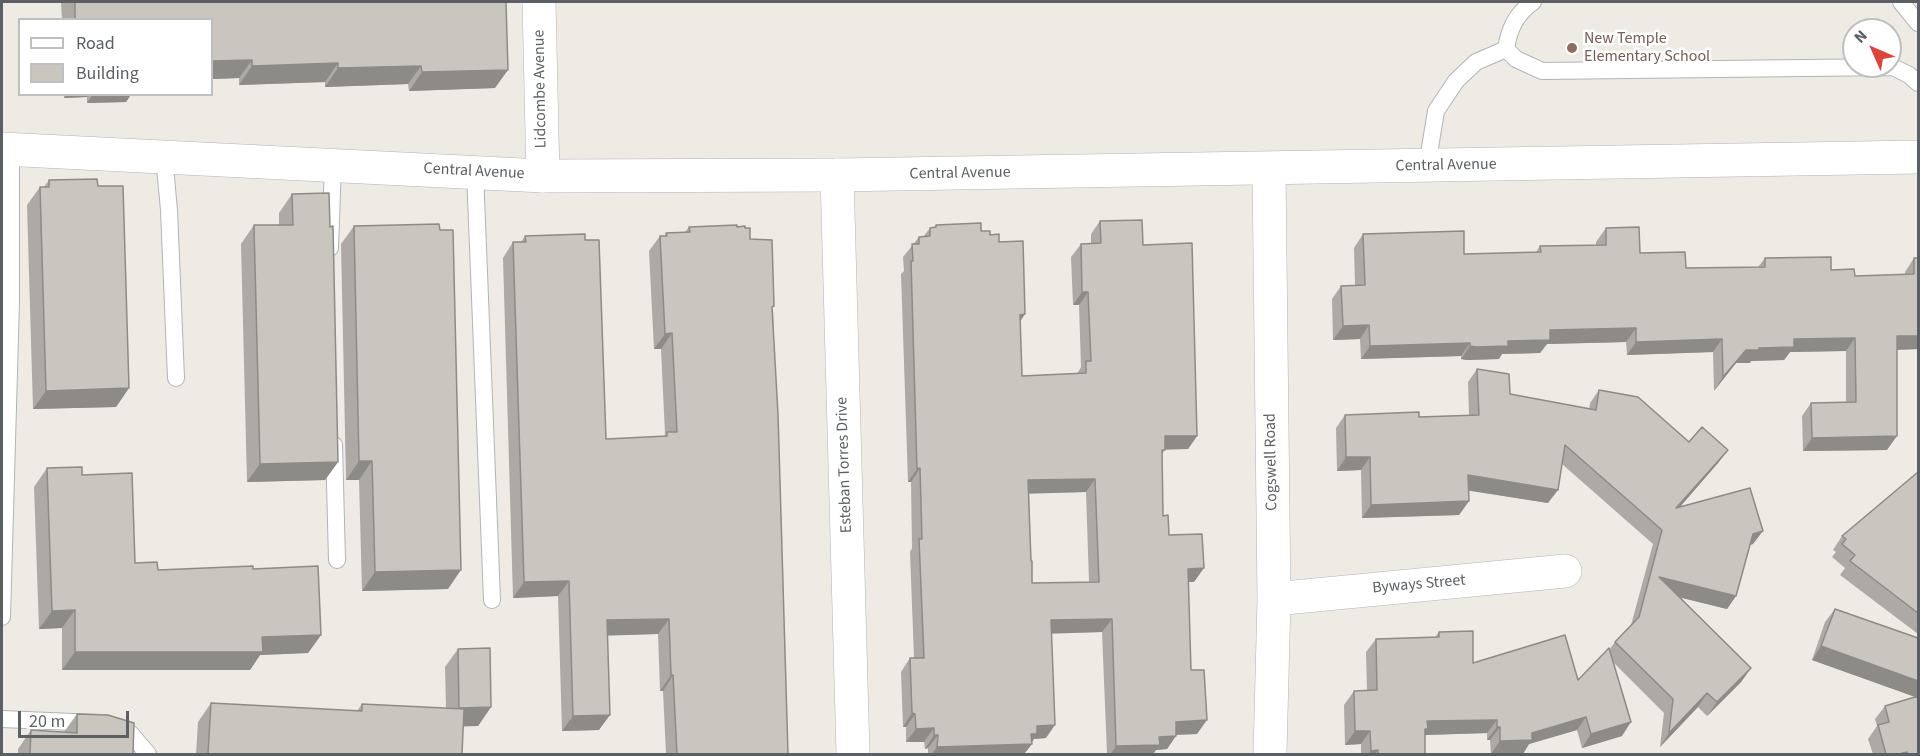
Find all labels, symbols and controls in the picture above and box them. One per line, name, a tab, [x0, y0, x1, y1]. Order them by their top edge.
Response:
legend	[18, 18, 213, 96]
north arrow	[1842, 18, 1902, 78]
text: N	[1849, 25, 1872, 48]
street label: Lidcombe Avenue	[530, 29, 552, 149]
place label: New Temple Elementary School	[1584, 29, 1710, 67]
text: Road	[76, 31, 115, 56]
marker: New Temple Elementary School	[1565, 41, 1579, 55]
text: Building	[76, 61, 139, 86]
street label: Central Avenue	[1395, 156, 1497, 176]
street label: Central Avenue	[423, 160, 525, 184]
street label: Central Avenue	[909, 164, 1011, 184]
street label: Esteban Torres Drive	[833, 397, 857, 533]
street label: Cogswell Road	[1262, 413, 1282, 511]
street label: Byways Street	[1372, 571, 1466, 599]
scale bar	[21, 699, 132, 737]
text: 20 m	[29, 709, 65, 734]

